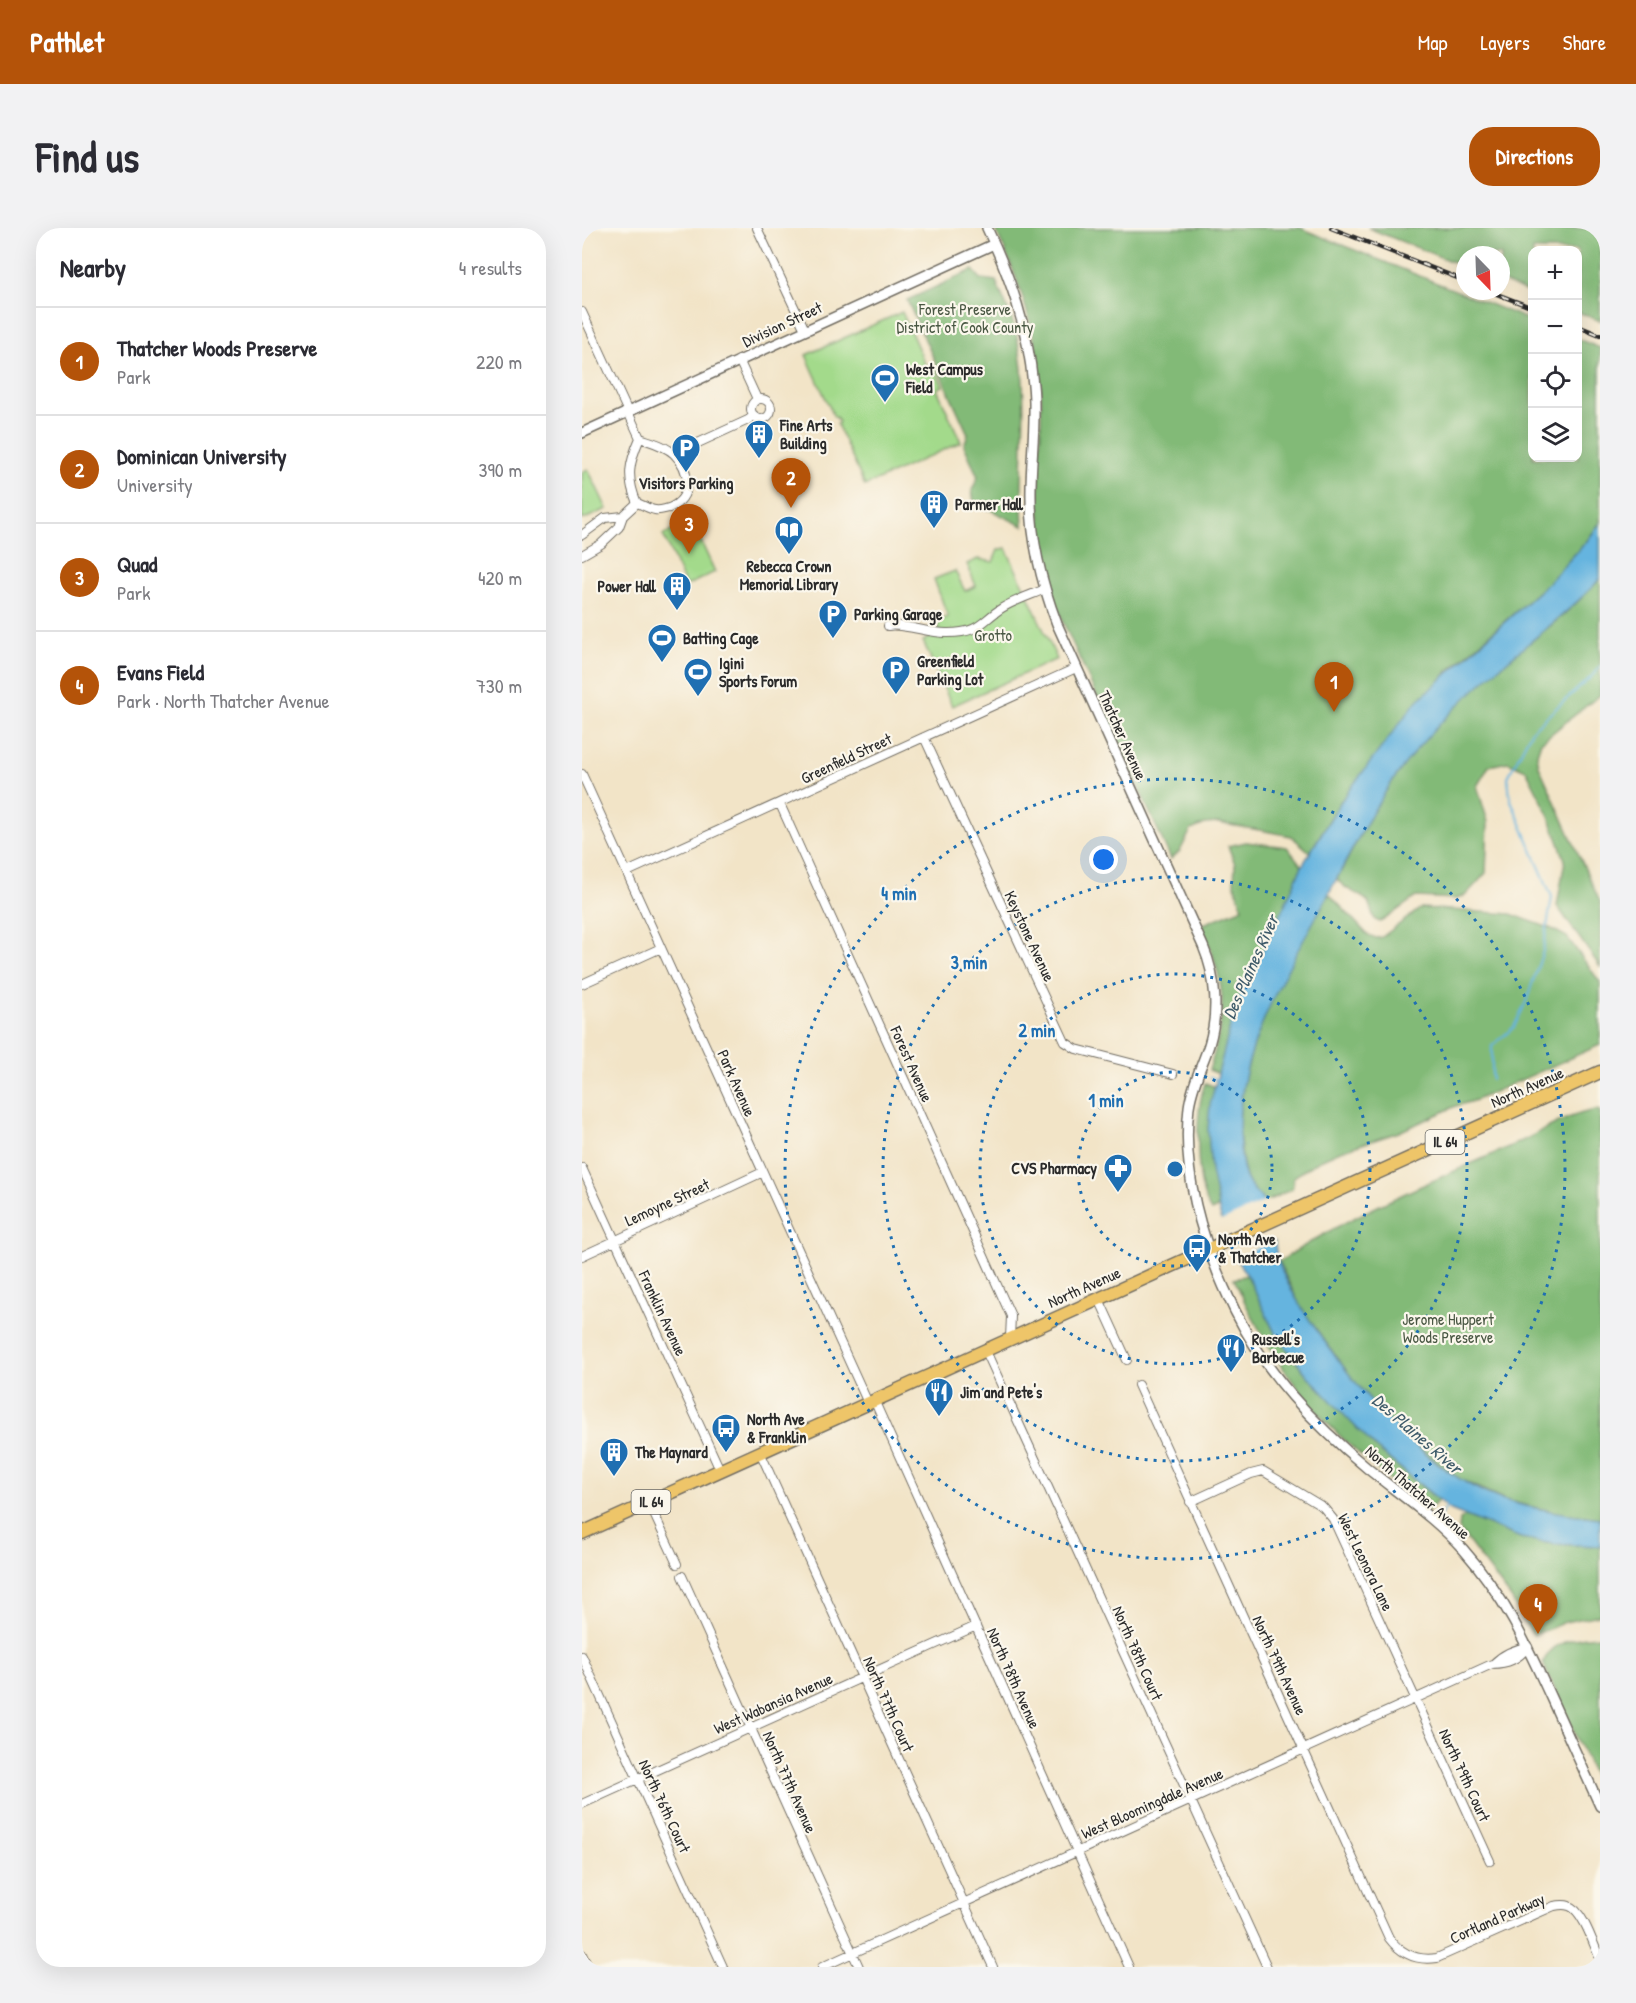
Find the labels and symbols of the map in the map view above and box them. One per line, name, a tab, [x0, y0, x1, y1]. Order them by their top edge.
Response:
north arrow	[1456, 246, 1510, 300]
street label: Division Street	[739, 296, 826, 352]
park label: Forest Preserve District of Cook County	[897, 298, 1034, 338]
place label: West Campus Field	[905, 358, 984, 398]
sports icon: West Campus Field	[869, 362, 901, 404]
place label: Fine Arts Building	[779, 414, 833, 455]
building icon: Fine Arts Building	[743, 418, 775, 460]
parking icon: Visitors Parking	[670, 432, 702, 474]
pin: 2	[772, 458, 810, 508]
place label: Visitors Parking	[639, 472, 733, 495]
building icon: Parmer Hall	[918, 488, 950, 530]
place label: Parmer Hall	[955, 493, 1024, 515]
pin: 3	[670, 504, 708, 554]
library icon: Rebecca Crown Memorial Library	[773, 514, 805, 556]
place label: Rebecca Crown Memorial Library	[740, 555, 839, 596]
building icon: Power Hall	[661, 570, 693, 612]
place label: Power Hall	[598, 575, 657, 597]
parking icon: Parking Garage	[817, 598, 849, 640]
place label: Parking Garage	[854, 603, 943, 626]
sports icon: Batting Cage	[646, 622, 678, 664]
park label: Grotto	[974, 624, 1012, 646]
place label: Batting Cage	[683, 627, 759, 650]
place label: Greenfield Parking Lot	[917, 650, 984, 691]
place label: Igini Sports Forum	[719, 652, 797, 693]
parking icon: Greenfield Parking Lot	[880, 654, 912, 696]
sports icon: Igini Sports Forum	[682, 656, 714, 698]
pin: 1	[1314, 662, 1353, 712]
street label: Thatcher Avenue	[1093, 687, 1153, 784]
street label: Greenfield Street	[797, 727, 896, 789]
your location	[1089, 845, 1118, 874]
text: 4 min	[881, 881, 917, 906]
street label: Keystone Avenue	[999, 887, 1061, 985]
water label: Des Plaines River	[1217, 909, 1285, 1023]
text: 3 min	[951, 950, 987, 975]
text: 2 min	[1019, 1018, 1055, 1043]
street label: Forest Avenue	[885, 1022, 939, 1106]
street label: Park Avenue	[713, 1046, 762, 1120]
street label: North Avenue	[1487, 1061, 1567, 1113]
text: 1 min	[1088, 1088, 1124, 1113]
road number: IL 64	[1426, 1130, 1464, 1154]
pharmacy icon: CVS Pharmacy	[1102, 1152, 1134, 1194]
place label: CVS Pharmacy	[1011, 1157, 1097, 1180]
centre of rings	[1165, 1159, 1185, 1179]
street label: Lemoyne Street	[621, 1173, 713, 1231]
place label: North Ave & Thatcher	[1218, 1228, 1282, 1268]
bus stop icon: North Ave & Thatcher	[1181, 1232, 1213, 1274]
street label: North Avenue	[1044, 1261, 1124, 1313]
street label: Franklin Avenue	[633, 1266, 693, 1360]
park label: Jerome Huppert Woods Preserve	[1402, 1308, 1494, 1348]
place label: Russell's Barbecue	[1252, 1328, 1305, 1368]
restaurant icon: Russell's Barbecue	[1215, 1332, 1247, 1374]
restaurant icon: Jim and Pete's	[923, 1376, 955, 1418]
place label: Jim and Pete's	[960, 1381, 1043, 1403]
water label: Des Plaines River	[1367, 1388, 1469, 1481]
place label: North Ave & Franklin	[747, 1408, 807, 1448]
bus stop icon: North Ave & Franklin	[710, 1412, 742, 1454]
building icon: The Maynard	[598, 1436, 630, 1478]
street label: North Thatcher Avenue	[1361, 1440, 1476, 1544]
place label: The Maynard	[634, 1441, 708, 1464]
road number: IL 64	[632, 1490, 670, 1514]
street label: West Leonora Lane	[1333, 1510, 1399, 1615]
pin: 4	[1518, 1584, 1558, 1634]
street label: North 78th Court	[1107, 1602, 1169, 1704]
street label: North 79th Avenue	[1247, 1612, 1313, 1719]
street label: North 78th Avenue	[982, 1624, 1046, 1733]
street label: North 77th Court	[858, 1653, 920, 1756]
street label: West Wabansia Avenue	[710, 1667, 837, 1739]
street label: North 79th Court	[1434, 1725, 1496, 1825]
street label: North 77th Avenue	[758, 1728, 823, 1837]
street label: North 76th Court	[634, 1756, 696, 1857]
street label: West Bloomingdale Avenue	[1078, 1762, 1227, 1844]
street label: Cortland Parkway	[1446, 1887, 1548, 1949]

